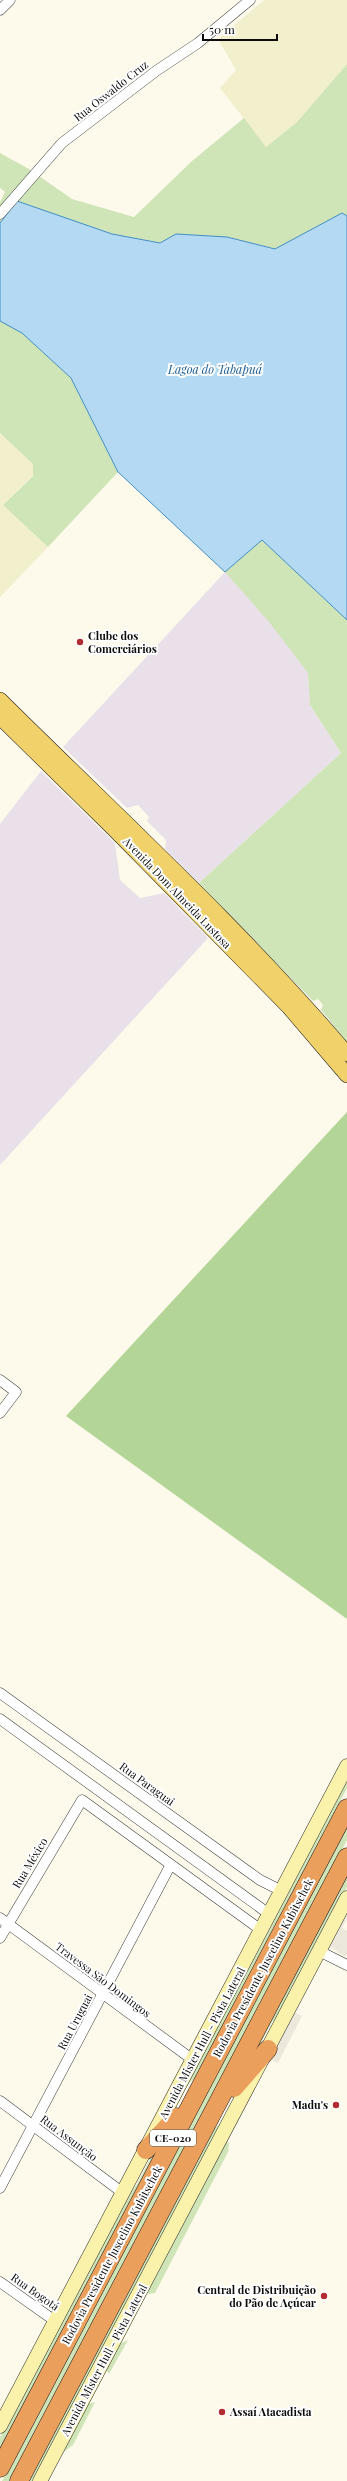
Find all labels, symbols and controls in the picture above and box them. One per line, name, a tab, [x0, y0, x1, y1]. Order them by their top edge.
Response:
scale bar	[203, 16, 277, 42]
text: 50 m	[209, 21, 235, 37]
street label: Rua Oswaldo Cruz	[70, 57, 151, 124]
water label: Lagoa do Tabapuá	[167, 361, 263, 377]
place label: Clube dos Comerciários	[88, 628, 157, 656]
marker: Clube dos Comerciários	[75, 637, 85, 647]
street label: Avenida Dom Almeida Lustosa	[119, 833, 235, 952]
street label: Rua Paraguai	[117, 1759, 178, 1809]
street label: Rua México	[9, 1835, 51, 1891]
street label: Rodovia Presidente Juscelino Kubitschek	[209, 1876, 316, 2060]
street label: Travessa São Domingos	[52, 1939, 154, 2021]
street label: Avenida Mister Hull - Pista Lateral	[155, 1964, 248, 2122]
street label: Rua Uruguai	[54, 1991, 96, 2052]
place label: Madu's	[292, 2097, 328, 2112]
marker: Madu's	[331, 2100, 341, 2110]
street label: Rua Assunção	[38, 2111, 101, 2164]
road number: CE-020	[150, 2130, 196, 2146]
street label: Rodovia Presidente Juscelino Kubitschek	[58, 2163, 165, 2347]
street label: Rua Bogotá	[8, 2270, 63, 2314]
street label: Avenida Mister Hull - Pista Lateral	[57, 2281, 150, 2439]
place label: Central de Distribuição do Pão de Açúcar	[197, 2282, 317, 2310]
marker: Central de Distribuição do Pão de Açúcar	[319, 2291, 329, 2301]
place label: Assaí Atacadista	[229, 2404, 312, 2419]
marker: Assaí Atacadista	[217, 2407, 227, 2417]

